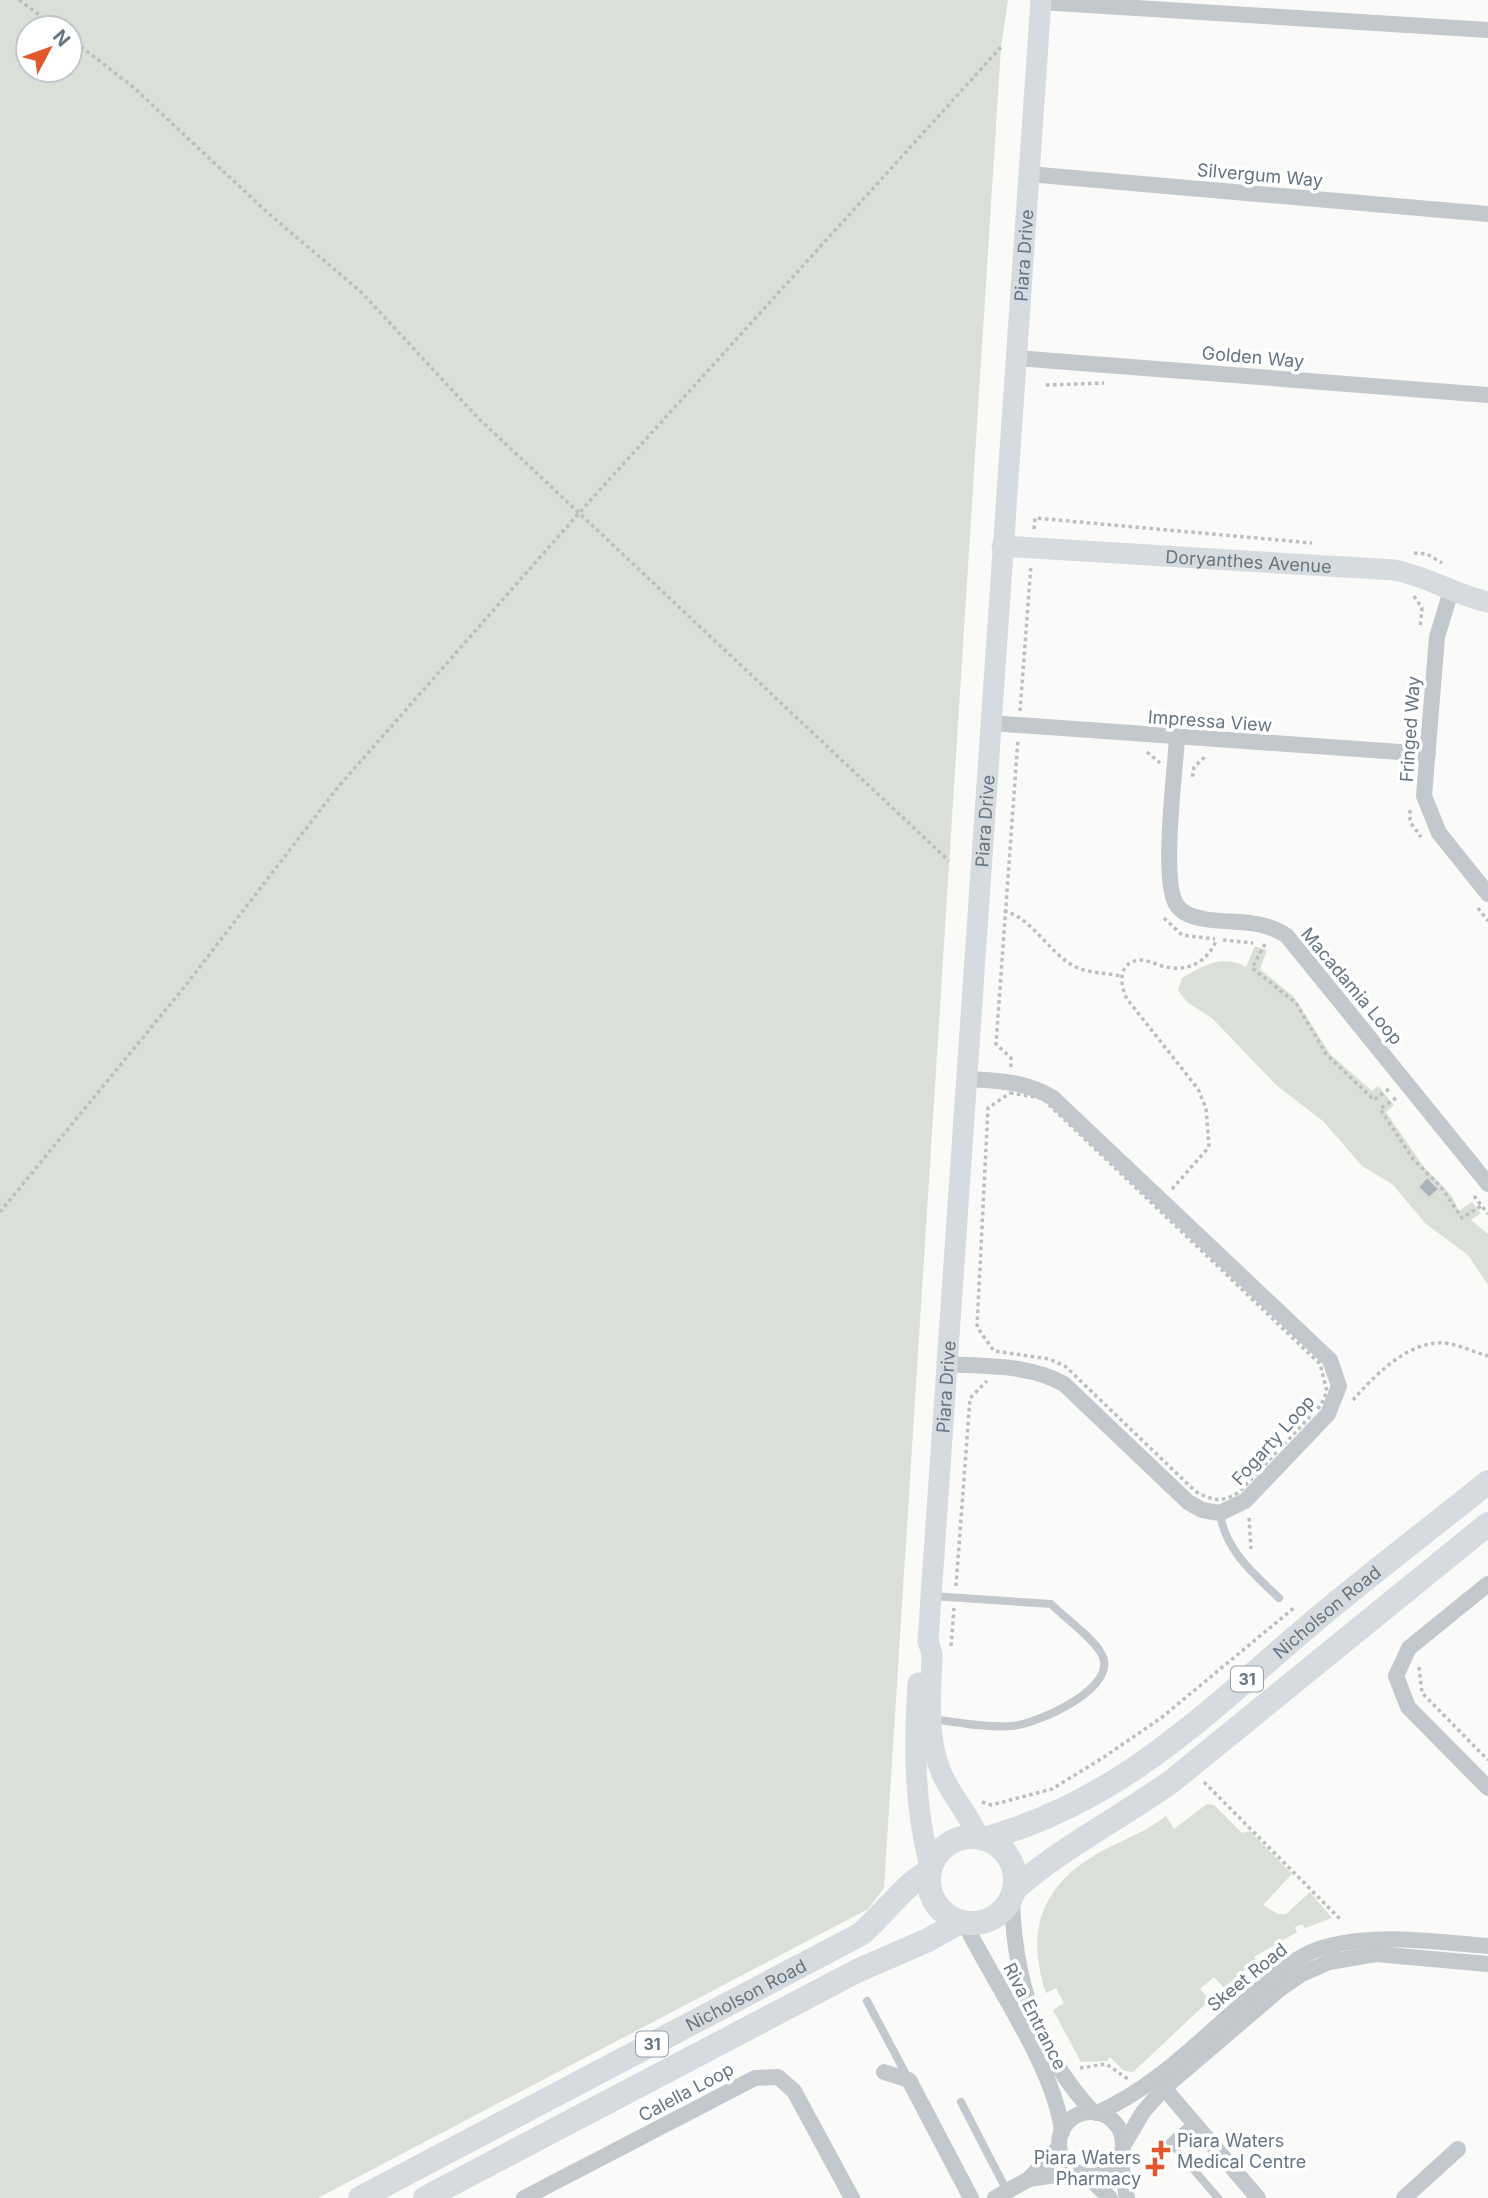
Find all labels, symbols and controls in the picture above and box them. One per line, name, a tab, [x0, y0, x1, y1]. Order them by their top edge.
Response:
north arrow	[14, 14, 84, 84]
text: N	[48, 25, 75, 51]
street label: Silvergum Way	[1196, 159, 1324, 191]
street label: Piara Drive	[1010, 209, 1037, 302]
street label: Golden Way	[1201, 342, 1305, 372]
street label: Doryanthes Avenue	[1165, 546, 1332, 577]
street label: Fringed Way	[1396, 675, 1424, 783]
street label: Impressa View	[1147, 706, 1273, 736]
street label: Piara Drive	[971, 774, 998, 868]
street label: Macadamia Loop	[1297, 923, 1407, 1049]
street label: Piara Drive	[932, 1340, 959, 1434]
street label: Fogarty Loop	[1227, 1391, 1319, 1489]
street label: Nicholson Road	[1268, 1561, 1385, 1663]
road number: 31	[1231, 1666, 1263, 1692]
street label: Skeet Road	[1203, 1939, 1291, 2015]
street label: Nicholson Road	[682, 1954, 810, 2035]
street label: Riva Entrance	[999, 1959, 1071, 2073]
road number: 31	[636, 2032, 668, 2056]
street label: Calella Loop	[635, 2058, 737, 2126]
place label: Piara Waters Medical Centre	[1177, 2130, 1306, 2172]
marker: Piara Waters Medical Centre	[1151, 2140, 1171, 2160]
place label: Piara Waters Pharmacy	[1034, 2147, 1141, 2189]
marker: Piara Waters Pharmacy	[1147, 2159, 1163, 2175]

